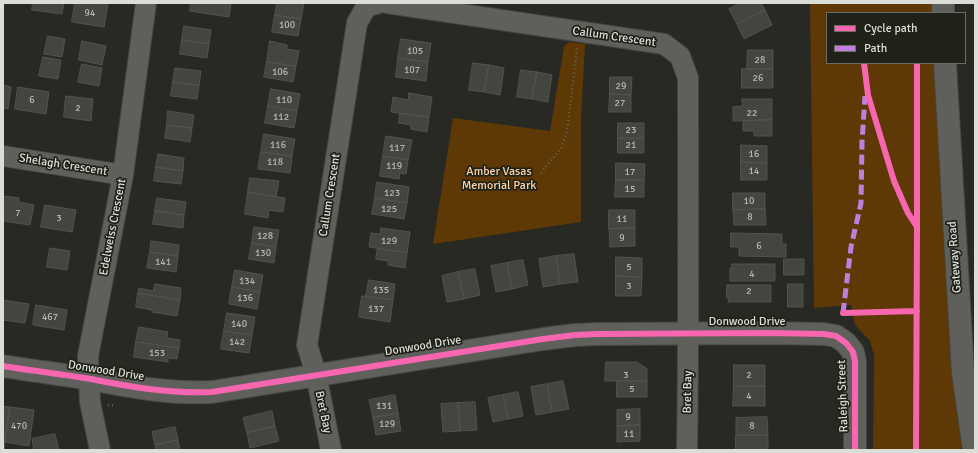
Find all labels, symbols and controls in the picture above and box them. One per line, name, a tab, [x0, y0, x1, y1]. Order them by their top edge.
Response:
house number: 94	[85, 7, 95, 19]
legend	[826, 12, 966, 64]
house number: 100	[279, 19, 295, 31]
text: Cycle path	[864, 21, 917, 36]
street label: Callum Crescent	[571, 24, 657, 50]
text: Path	[864, 41, 887, 56]
house number: 105	[407, 45, 423, 57]
house number: 28	[755, 54, 765, 66]
house number: 107	[404, 64, 420, 76]
house number: 106	[272, 66, 288, 78]
house number: 26	[753, 72, 763, 84]
house number: 29	[616, 80, 626, 92]
house number: 6	[29, 94, 35, 106]
house number: 110	[276, 94, 292, 106]
house number: 27	[615, 97, 625, 109]
house number: 2	[75, 102, 81, 114]
house number: 22	[747, 107, 757, 119]
house number: 112	[273, 111, 289, 123]
house number: 23	[626, 124, 636, 136]
house number: 116	[270, 139, 286, 151]
house number: 21	[626, 139, 636, 151]
house number: 117	[389, 142, 405, 154]
house number: 16	[749, 148, 759, 160]
street label: Shelagh Crescent	[18, 151, 108, 179]
street label: Callum Crescent	[316, 152, 344, 238]
house number: 118	[267, 156, 283, 168]
house number: 119	[386, 160, 402, 172]
park label: Amber Vasas Memorial Park	[462, 165, 536, 193]
house number: 14	[749, 165, 759, 177]
house number: 17	[625, 166, 635, 178]
street label: Edelweiss Crescent	[97, 177, 129, 277]
house number: 15	[625, 183, 635, 195]
house number: 123	[384, 187, 400, 199]
house number: 10	[744, 195, 754, 207]
house number: 125	[381, 203, 397, 215]
house number: 7	[15, 207, 21, 219]
house number: 8	[747, 211, 753, 223]
house number: 3	[56, 212, 62, 224]
house number: 11	[617, 213, 627, 225]
street label: Gateway Road	[945, 221, 965, 293]
house number: 128	[257, 230, 273, 242]
house number: 9	[619, 232, 625, 244]
house number: 129	[381, 235, 397, 247]
house number: 6	[756, 240, 762, 252]
house number: 130	[255, 247, 271, 259]
house number: 141	[155, 256, 171, 268]
house number: 5	[626, 261, 632, 273]
house number: 4	[749, 268, 755, 280]
house number: 134	[239, 275, 255, 287]
house number: 3	[626, 280, 632, 292]
house number: 135	[373, 284, 389, 296]
house number: 2	[746, 285, 752, 297]
house number: 136	[237, 292, 253, 304]
house number: 137	[368, 303, 384, 315]
house number: 467	[42, 311, 58, 323]
street label: Donwood Drive	[708, 315, 786, 329]
house number: 140	[231, 318, 247, 330]
street label: Donwood Drive	[384, 333, 462, 359]
house number: 142	[229, 336, 245, 348]
house number: 153	[149, 347, 165, 359]
street label: Donwood Drive	[67, 358, 145, 384]
street label: Raleigh Street	[835, 359, 851, 433]
house number: 3	[623, 369, 629, 381]
house number: 2	[746, 369, 752, 381]
street label: Bret Bay	[680, 370, 696, 414]
house number: 5	[629, 383, 635, 395]
street label: Bret Bay	[311, 390, 335, 434]
house number: 4	[746, 390, 752, 402]
house number: 131	[376, 400, 392, 412]
house number: 9	[625, 411, 631, 423]
house number: 129	[379, 418, 395, 430]
house number: 470	[11, 420, 27, 432]
house number: 8	[749, 420, 755, 432]
house number: 11	[624, 428, 634, 440]

